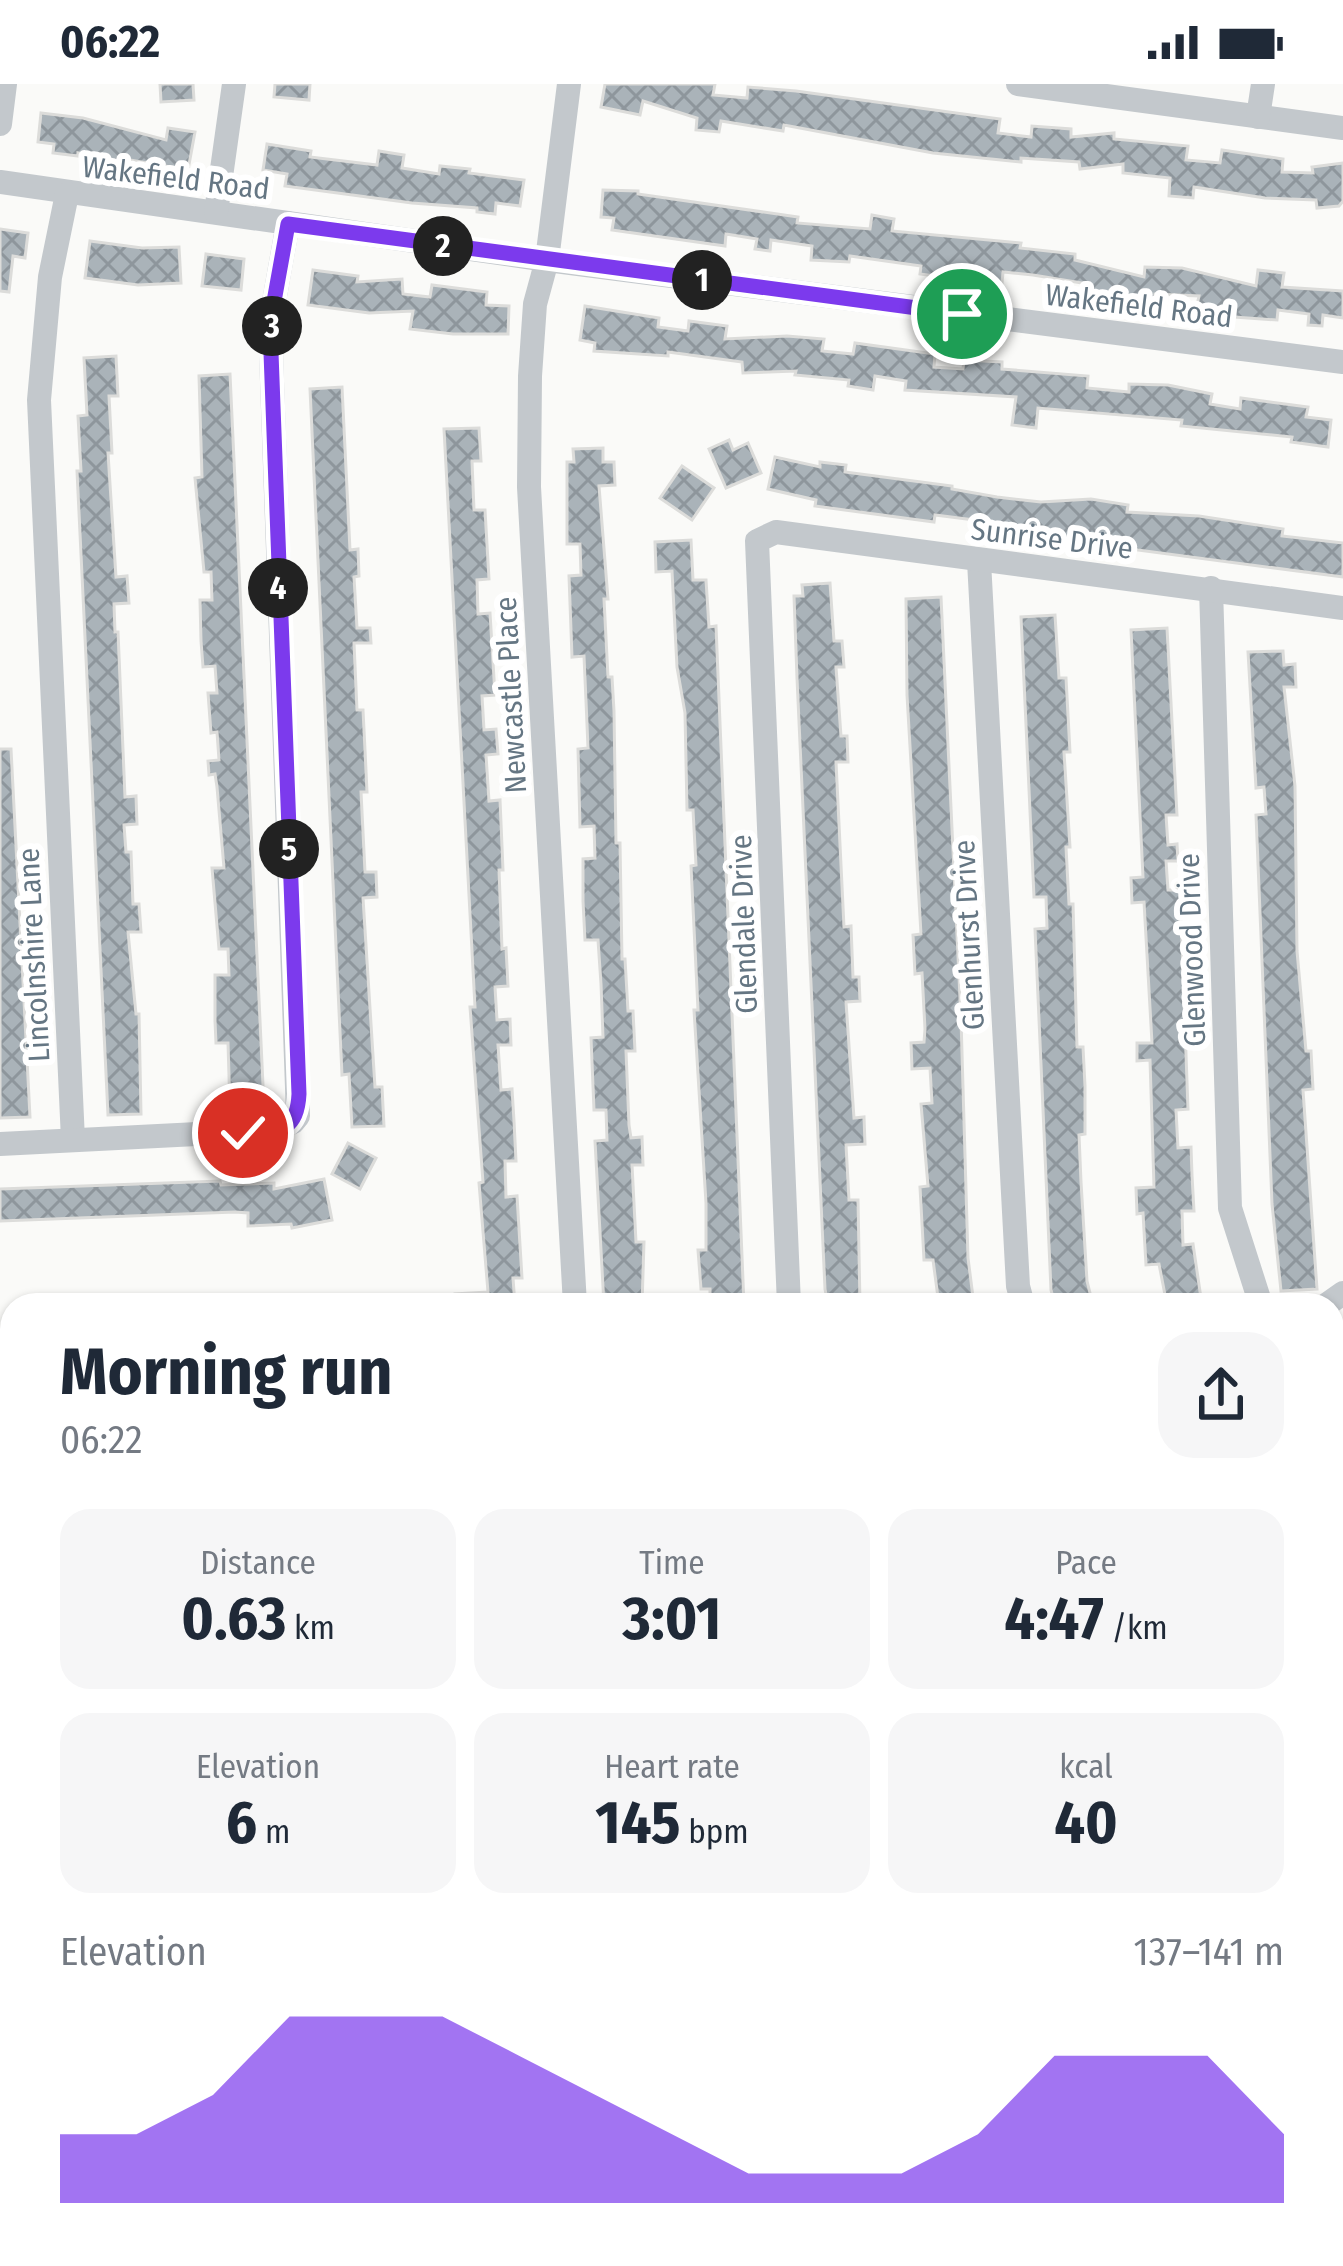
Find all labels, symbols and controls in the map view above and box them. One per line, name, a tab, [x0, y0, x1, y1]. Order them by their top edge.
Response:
text: 06:22	[60, 15, 160, 69]
street label: Wakefield Road	[80, 149, 272, 207]
pin: 2	[413, 216, 473, 276]
text: 2	[435, 226, 451, 266]
pin: 1	[672, 250, 732, 310]
text: 1	[695, 260, 709, 300]
pin	[911, 263, 1013, 365]
street label: Wakefield Road	[1043, 277, 1235, 335]
icon: arrive	[929, 281, 995, 347]
pin: 3	[242, 296, 302, 356]
text: 3	[264, 306, 280, 346]
street label: Sunrise Drive	[969, 511, 1135, 567]
pin: 4	[248, 558, 308, 618]
text: 4	[270, 568, 286, 608]
street label: Newcastle Place	[488, 596, 534, 794]
pin: 5	[259, 819, 319, 879]
text: 5	[281, 829, 297, 869]
street label: Glendale Drive	[723, 834, 765, 1014]
street label: Glenhurst Drive	[946, 839, 992, 1031]
street label: Lincolnshire Lane	[10, 847, 58, 1063]
street label: Glenwood Drive	[1171, 853, 1213, 1047]
pin	[192, 1082, 294, 1184]
icon: check	[210, 1100, 276, 1166]
text: Morning run	[60, 1332, 393, 1411]
button: share	[1158, 1332, 1284, 1458]
text: 06:22	[60, 1417, 142, 1463]
text: Distance	[200, 1543, 316, 1583]
text: Time	[639, 1543, 705, 1583]
text: Pace	[1055, 1543, 1117, 1583]
text: 0.63	[181, 1583, 286, 1655]
text: 3:01	[623, 1583, 721, 1655]
text: 4:47	[1004, 1583, 1104, 1655]
text: km	[286, 1608, 335, 1648]
text: /km	[1104, 1608, 1168, 1648]
text: Elevation	[196, 1747, 320, 1787]
text: Heart rate	[604, 1747, 740, 1787]
text: kcal	[1059, 1747, 1113, 1787]
text: 6	[226, 1787, 257, 1859]
text: 145	[595, 1787, 680, 1859]
text: 40	[1054, 1787, 1118, 1859]
text: m	[257, 1812, 290, 1852]
text: bpm	[680, 1812, 749, 1852]
text: Elevation	[60, 1929, 207, 1975]
text: 137–141 m	[1133, 1929, 1284, 1975]

